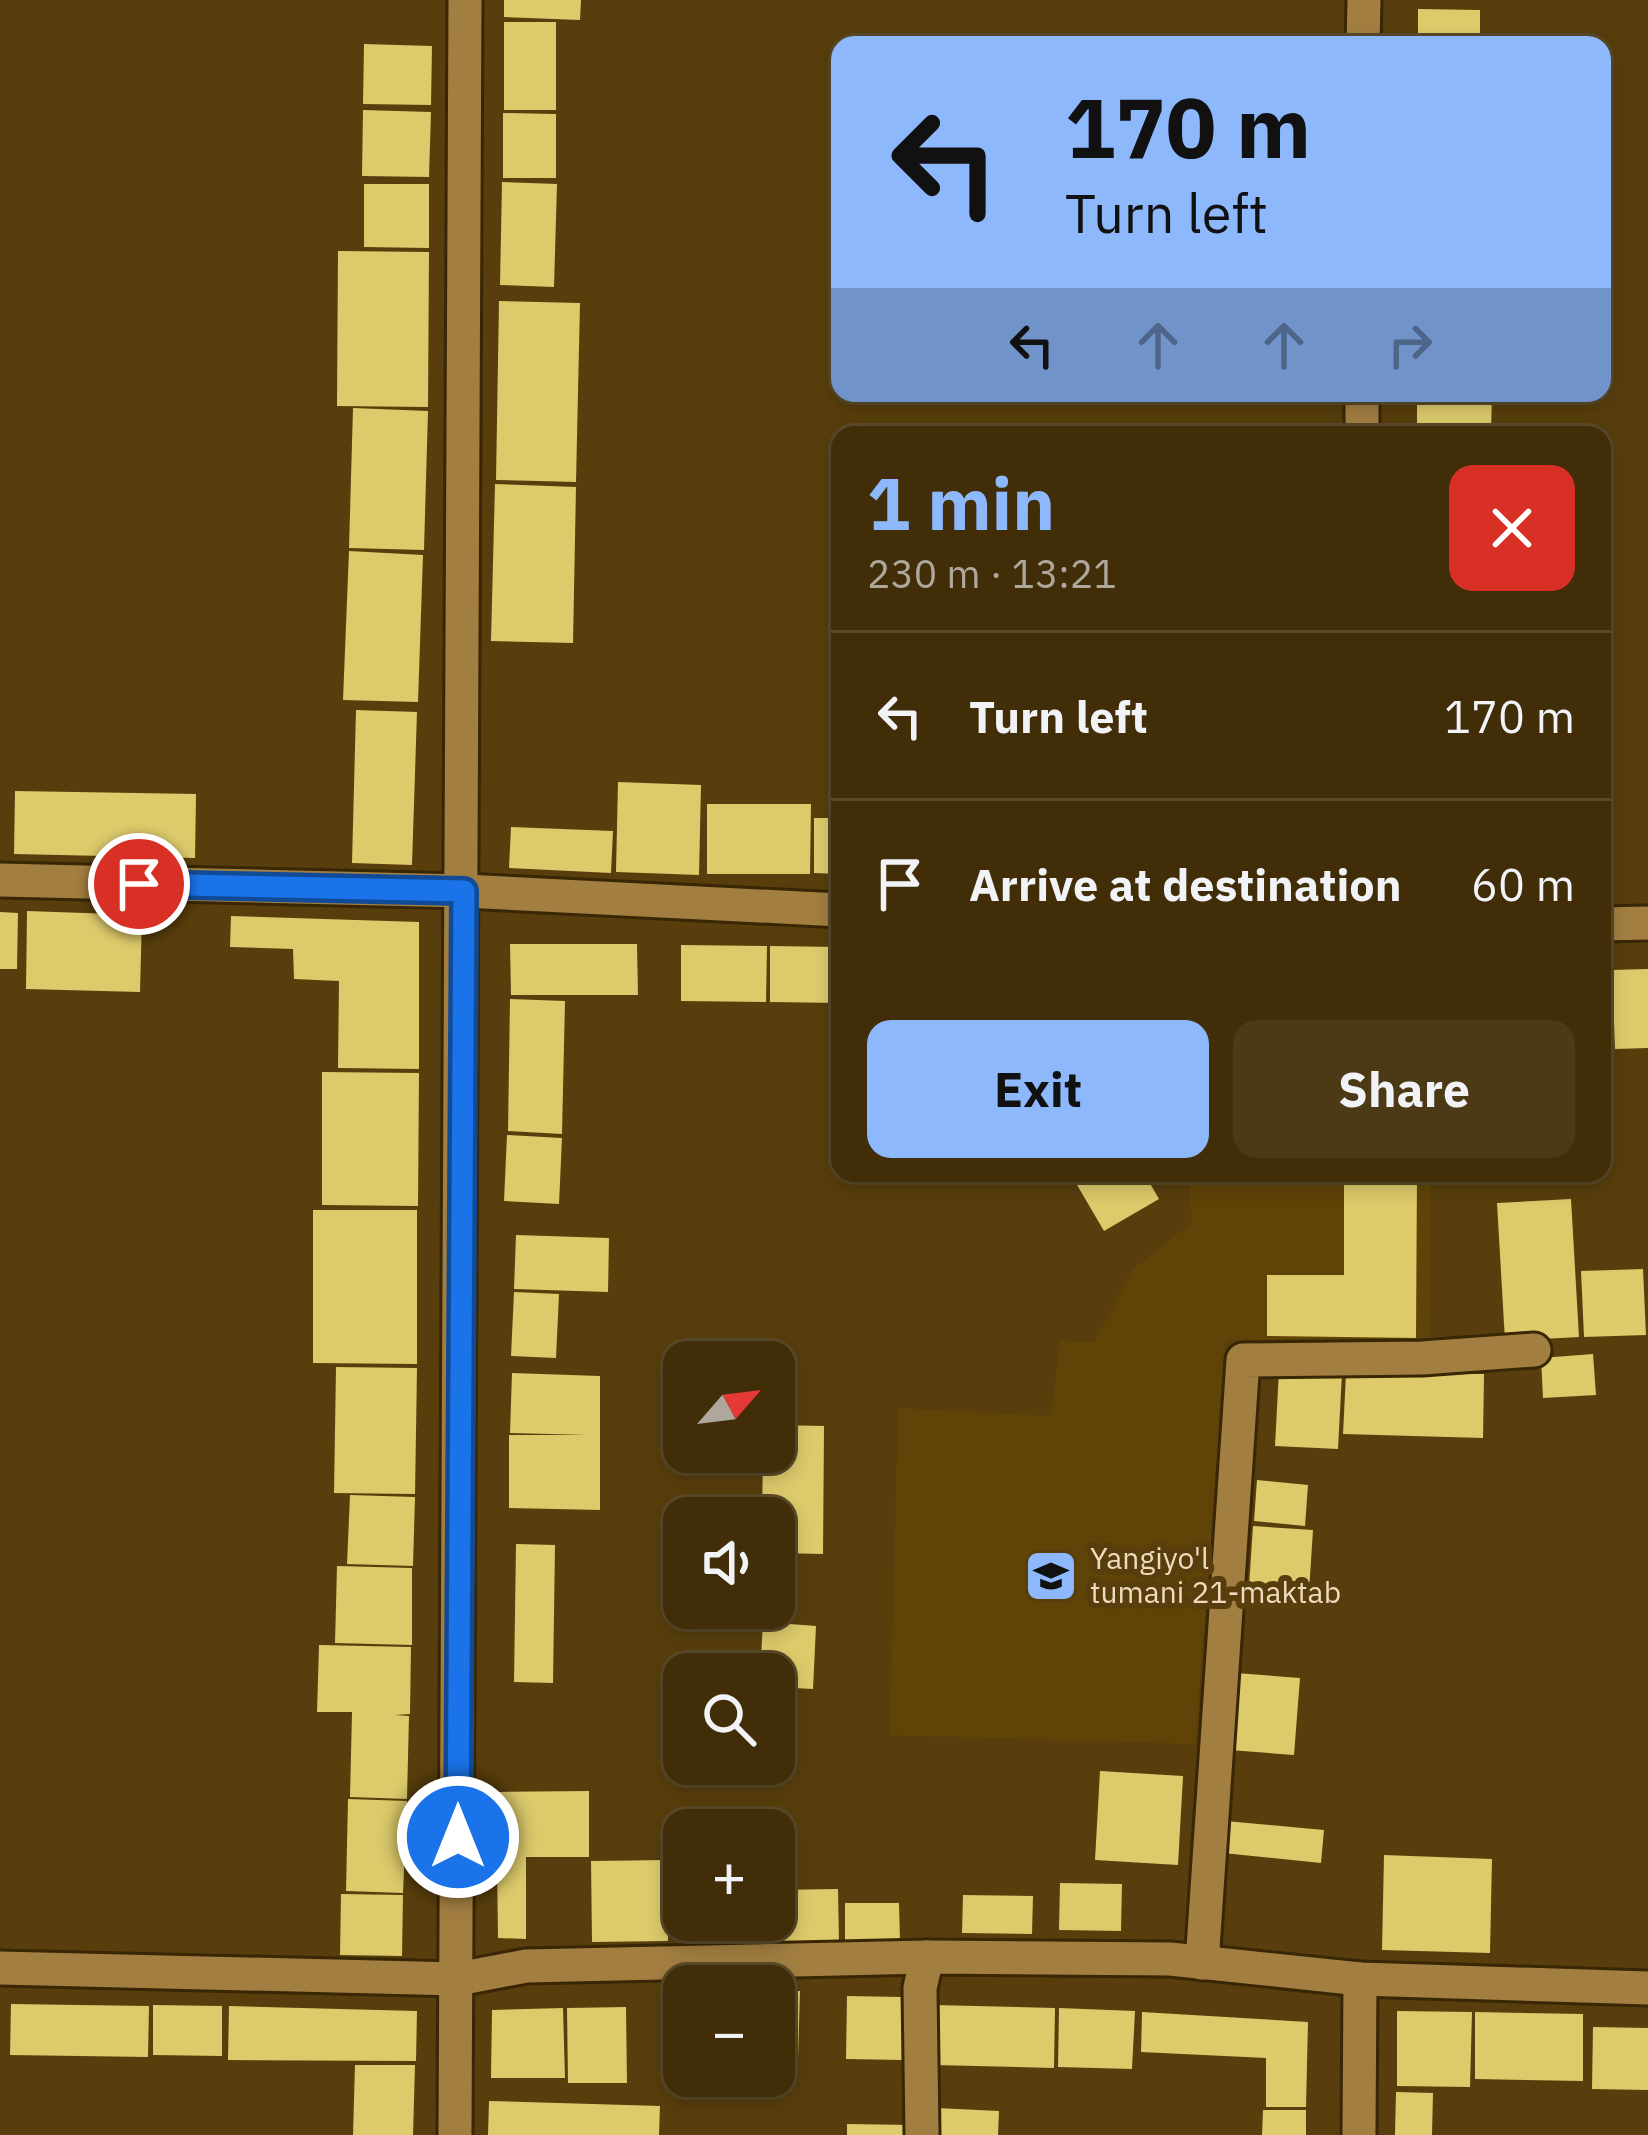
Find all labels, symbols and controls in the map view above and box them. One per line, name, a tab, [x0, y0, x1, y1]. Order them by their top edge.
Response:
text: 170 m	[1065, 72, 1311, 181]
icon: left	[867, 84, 1023, 240]
text: Turn left	[1065, 178, 1268, 248]
icon: left	[999, 312, 1065, 378]
icon: ahead	[1125, 312, 1191, 378]
icon: ahead	[1251, 312, 1317, 378]
icon: right	[1377, 312, 1443, 378]
text: 1 min	[867, 456, 1055, 550]
button: close	[1449, 465, 1575, 591]
text: 230 m · 13:21	[867, 548, 1117, 599]
icon: left	[867, 683, 933, 749]
text: Turn left	[969, 687, 1148, 745]
text: 170 m	[1444, 687, 1575, 745]
pin	[88, 833, 190, 935]
icon: arrive	[106, 851, 172, 917]
icon: arrive	[867, 851, 933, 917]
text: Arrive at destination	[969, 855, 1402, 913]
text: 60 m	[1471, 855, 1575, 913]
button: Exit	[867, 1020, 1209, 1158]
button: Share	[1233, 1020, 1575, 1158]
north arrow	[663, 1341, 795, 1473]
map controls	[663, 1341, 795, 2097]
button: sound	[663, 1497, 795, 1629]
place label: Yangiyo'l tumani 21-maktab	[1090, 1538, 1341, 1611]
school or university icon: Yangiyo'l tumani 21-maktab	[1023, 1548, 1079, 1604]
button: search	[663, 1653, 795, 1785]
position arrow	[395, 1774, 521, 1900]
button: +	[663, 1809, 795, 1941]
button: −	[663, 1965, 795, 2097]

